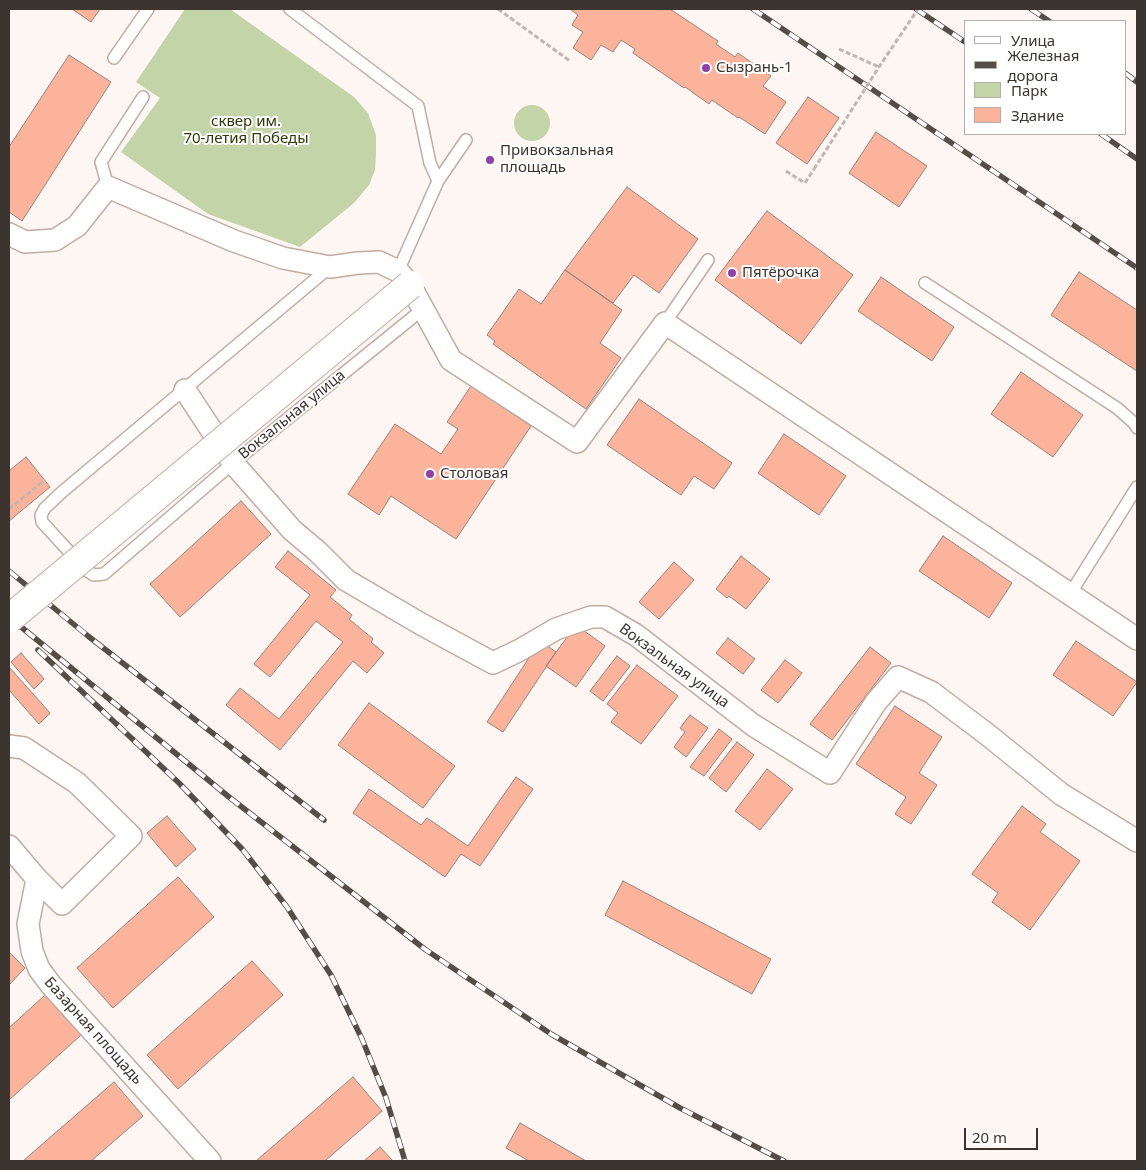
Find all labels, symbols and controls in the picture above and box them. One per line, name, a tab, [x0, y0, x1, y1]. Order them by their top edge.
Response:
legend	[964, 20, 1126, 135]
text: Улица	[1011, 30, 1055, 50]
text: Железная дорога	[1007, 45, 1080, 85]
place label: Сызрань-1	[716, 59, 793, 77]
marker: Сызрань-1	[700, 62, 712, 74]
text: Парк	[1011, 80, 1047, 100]
text: Здание	[1011, 105, 1064, 125]
park label: сквер им. 70-летия Победы	[183, 113, 309, 148]
place label: Привокзальная площадь	[500, 142, 614, 177]
marker: Привокзальная площадь	[484, 154, 496, 166]
place label: Пятёрочка	[742, 264, 819, 282]
marker: Пятёрочка	[726, 267, 738, 279]
street label: Вокзальная улица	[235, 367, 349, 463]
place label: Столовая	[440, 465, 509, 483]
marker: Столовая	[424, 468, 436, 480]
street label: Вокзальная улица	[615, 620, 733, 712]
street label: Базарная площадь	[40, 974, 146, 1088]
scale bar	[966, 1118, 1040, 1150]
text: 20 m	[972, 1127, 1007, 1147]

